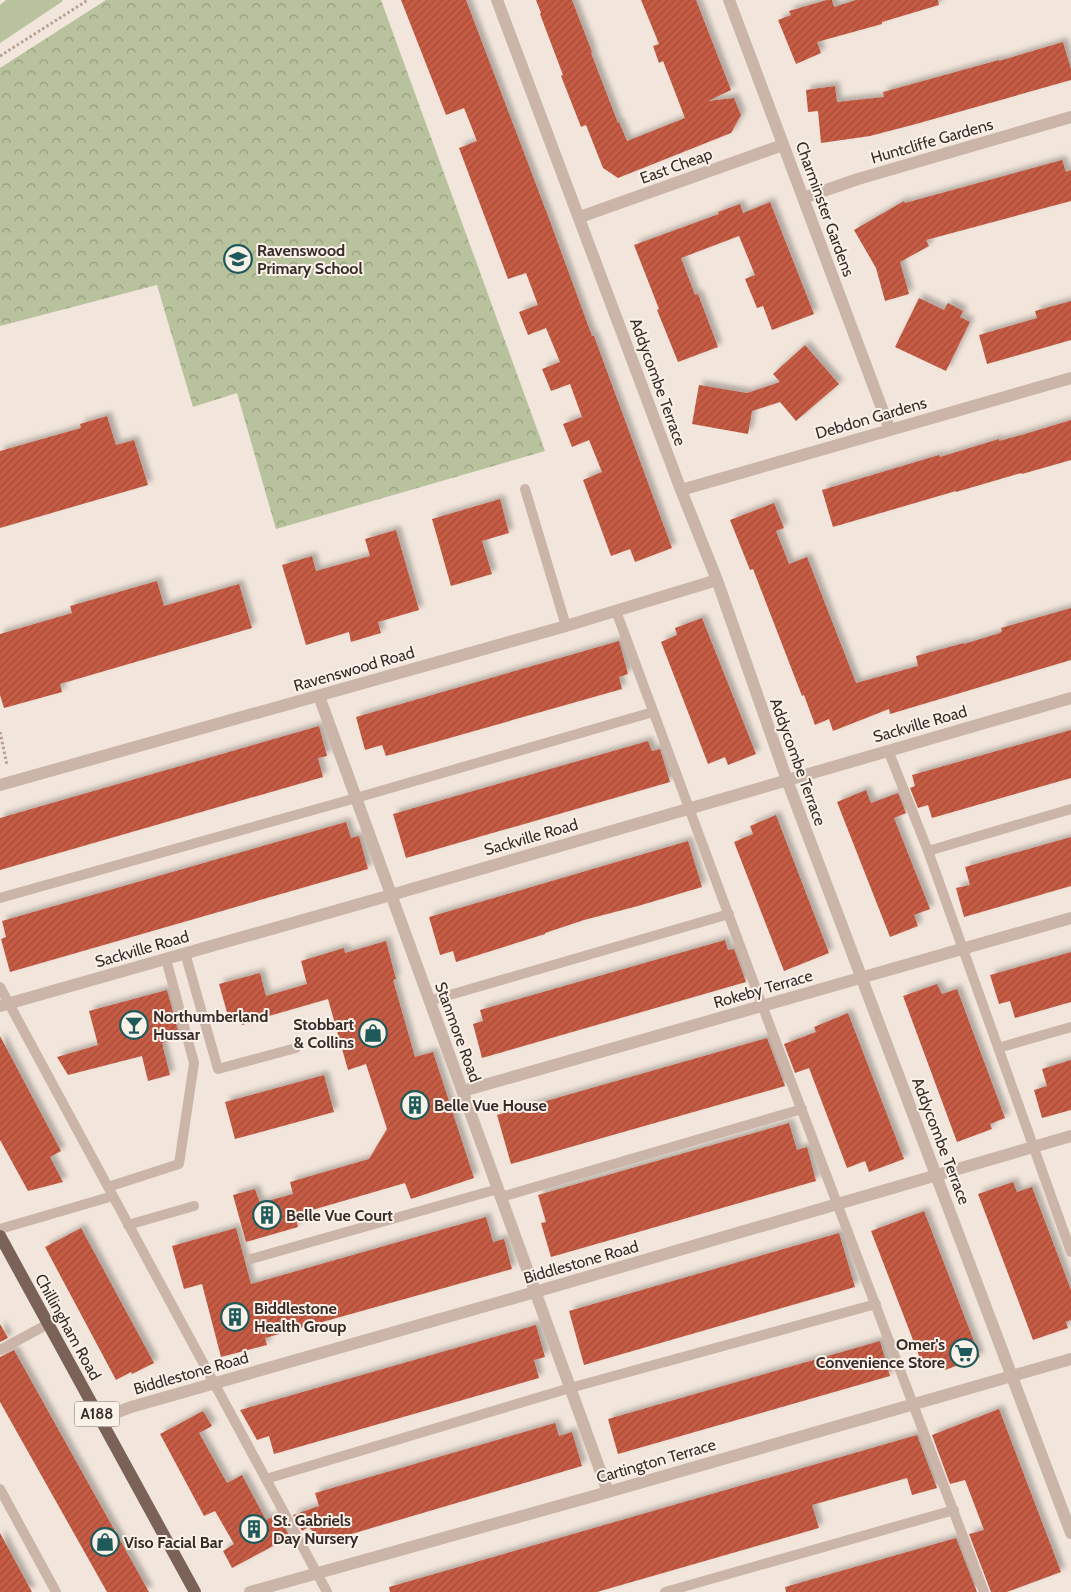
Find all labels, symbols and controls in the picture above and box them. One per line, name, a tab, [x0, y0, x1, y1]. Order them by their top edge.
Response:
street label: Huntcliffe Gardens	[869, 114, 996, 168]
street label: Charminster Gardens	[792, 139, 858, 279]
street label: East Cheap	[637, 144, 715, 188]
place label: Ravenswood Primary School	[257, 241, 363, 278]
school or university icon: Ravenswood Primary School	[223, 244, 253, 274]
street label: Addycombe Terrace	[626, 316, 690, 448]
street label: Debdon Gardens	[813, 393, 929, 443]
street label: Ravenswood Road	[291, 643, 417, 695]
street label: Addycombe Terrace	[766, 696, 830, 828]
street label: Sackville Road	[871, 702, 969, 746]
street label: Sackville Road	[482, 815, 580, 859]
street label: Sackville Road	[93, 927, 191, 971]
street label: Rokeby Terrace	[711, 966, 815, 1012]
street label: Stanmore Road	[431, 979, 485, 1085]
place label: Northumberland Hussar	[153, 1007, 268, 1044]
bar icon: Northumberland Hussar	[119, 1010, 149, 1040]
place label: Stobbart & Collins	[293, 1015, 354, 1052]
shop icon: Stobbart & Collins	[358, 1018, 388, 1048]
street label: Addycombe Terrace	[908, 1075, 974, 1207]
building icon: Belle Vue House	[400, 1090, 430, 1120]
place label: Belle Vue House	[434, 1096, 547, 1115]
building icon: Belle Vue Court	[252, 1200, 282, 1230]
place label: Belle Vue Court	[286, 1206, 393, 1225]
street label: Biddlestone Road	[521, 1237, 641, 1287]
street label: Chillingham Road	[31, 1271, 105, 1383]
place label: Biddlestone Health Group	[254, 1299, 346, 1336]
building icon: Biddlestone Health Group	[220, 1302, 250, 1332]
place label: Omer's Convenience Store	[816, 1335, 945, 1372]
supermarket icon: Omer's Convenience Store	[949, 1338, 979, 1368]
street label: Biddlestone Road	[131, 1348, 251, 1398]
road number: A188	[74, 1402, 120, 1426]
street label: Cartington Terrace	[594, 1435, 718, 1487]
place label: St. Gabriels Day Nursery	[273, 1511, 359, 1548]
building icon: St. Gabriels Day Nursery	[239, 1514, 269, 1544]
shop icon: Viso Facial Bar	[90, 1527, 120, 1557]
place label: Viso Facial Bar	[124, 1533, 224, 1552]

